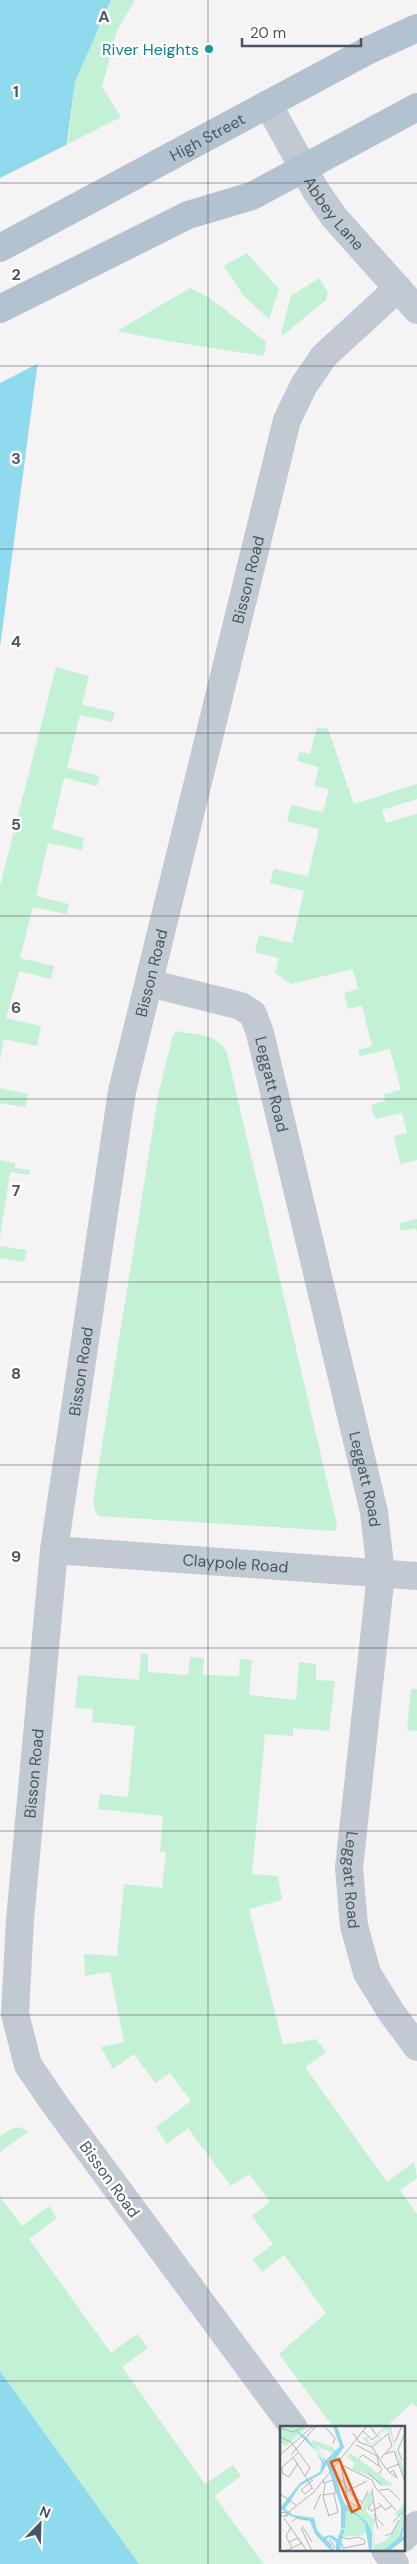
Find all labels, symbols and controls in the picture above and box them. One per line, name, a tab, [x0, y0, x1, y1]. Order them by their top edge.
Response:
text: A	[98, 6, 110, 27]
scale bar	[242, 15, 361, 47]
text: 20 m	[250, 23, 286, 43]
place label: River Heights	[102, 39, 199, 60]
marker: River Heights	[203, 43, 215, 55]
text: 1	[13, 81, 19, 102]
street label: High Street	[166, 109, 249, 166]
street label: Abbey Lane	[299, 173, 369, 255]
text: 2	[11, 264, 21, 285]
text: 3	[11, 448, 21, 469]
street label: Bisson Road	[227, 534, 269, 626]
text: 4	[11, 631, 21, 652]
text: 5	[11, 814, 21, 835]
street label: Bisson Road	[131, 927, 172, 1019]
text: 6	[11, 997, 21, 1018]
street label: Leggatt Road	[250, 1034, 293, 1134]
text: 7	[12, 1180, 21, 1201]
street label: Bisson Road	[64, 1325, 98, 1417]
text: 8	[11, 1363, 21, 1384]
street label: Leggatt Road	[344, 1429, 386, 1528]
text: 9	[11, 1546, 21, 1567]
street label: Claypole Road	[182, 1549, 289, 1578]
street label: Bisson Road	[19, 1728, 49, 1819]
street label: Leggatt Road	[338, 1830, 364, 1930]
street label: Bisson Road	[75, 2137, 144, 2222]
inset map	[280, 2426, 404, 2552]
north arrow	[15, 2499, 65, 2549]
text: N	[37, 2502, 53, 2522]

